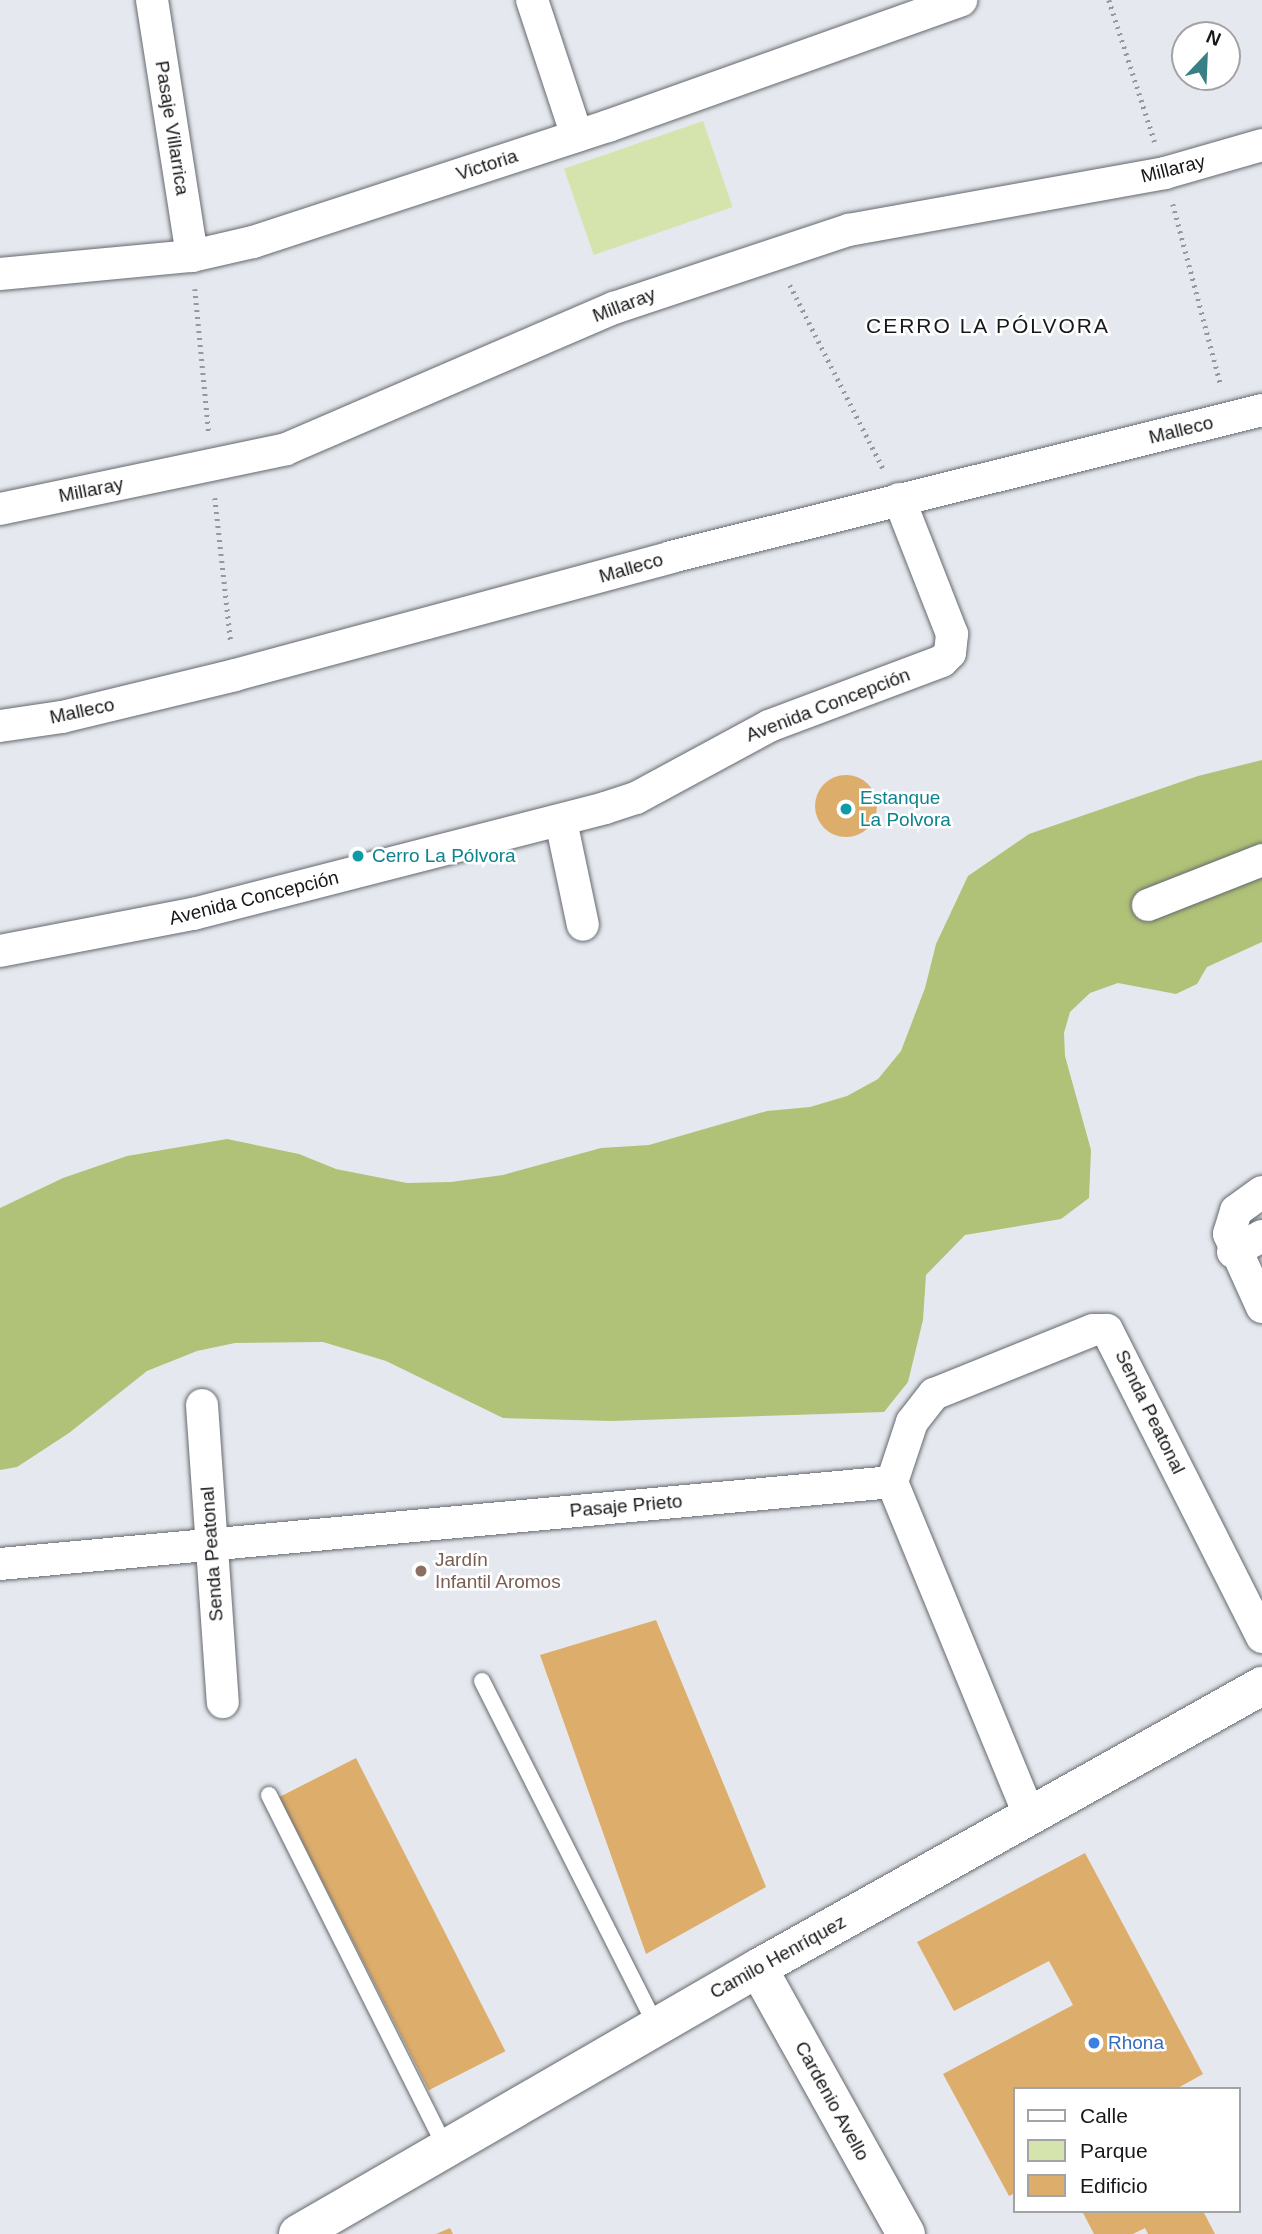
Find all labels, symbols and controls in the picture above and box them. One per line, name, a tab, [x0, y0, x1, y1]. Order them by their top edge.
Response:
north arrow	[1171, 21, 1241, 91]
text: N	[1203, 26, 1224, 50]
street label: Pasaje Villarrica	[150, 59, 194, 197]
street label: Victoria	[454, 144, 520, 186]
street label: Millaray	[1138, 150, 1208, 188]
street label: Millaray	[589, 283, 659, 327]
district label: CERRO LA PÓLVORA	[867, 313, 1109, 339]
street label: Malleco	[1146, 411, 1216, 449]
street label: Millaray	[57, 473, 125, 507]
street label: Malleco	[596, 548, 666, 588]
street label: Avenida Concepción	[743, 663, 913, 747]
street label: Malleco	[48, 693, 116, 729]
place label: Estanque La Polvora	[860, 787, 951, 831]
marker: Estanque La Polvora	[838, 801, 854, 817]
place label: Cerro La Pólvora	[372, 845, 516, 867]
marker: Cerro La Pólvora	[350, 848, 366, 864]
street label: Avenida Concepción	[167, 866, 341, 930]
street label: Senda Peatonal	[1110, 1346, 1190, 1478]
street label: Senda Peatonal	[196, 1486, 228, 1622]
street label: Pasaje Prieto	[569, 1490, 683, 1522]
place label: Jardín Infantil Aromos	[435, 1549, 562, 1593]
marker: Jardín Infantil Aromos	[413, 1563, 429, 1579]
street label: Camilo Henríquez	[706, 1910, 850, 2004]
place label: Rhona	[1108, 2032, 1164, 2054]
marker: Rhona	[1086, 2035, 1102, 2051]
street label: Cardenio Avello	[790, 2037, 874, 2165]
legend	[1014, 2087, 1241, 2213]
text: Calle	[1080, 2104, 1128, 2127]
text: Parque	[1080, 2139, 1148, 2162]
text: Edificio	[1080, 2174, 1148, 2197]

